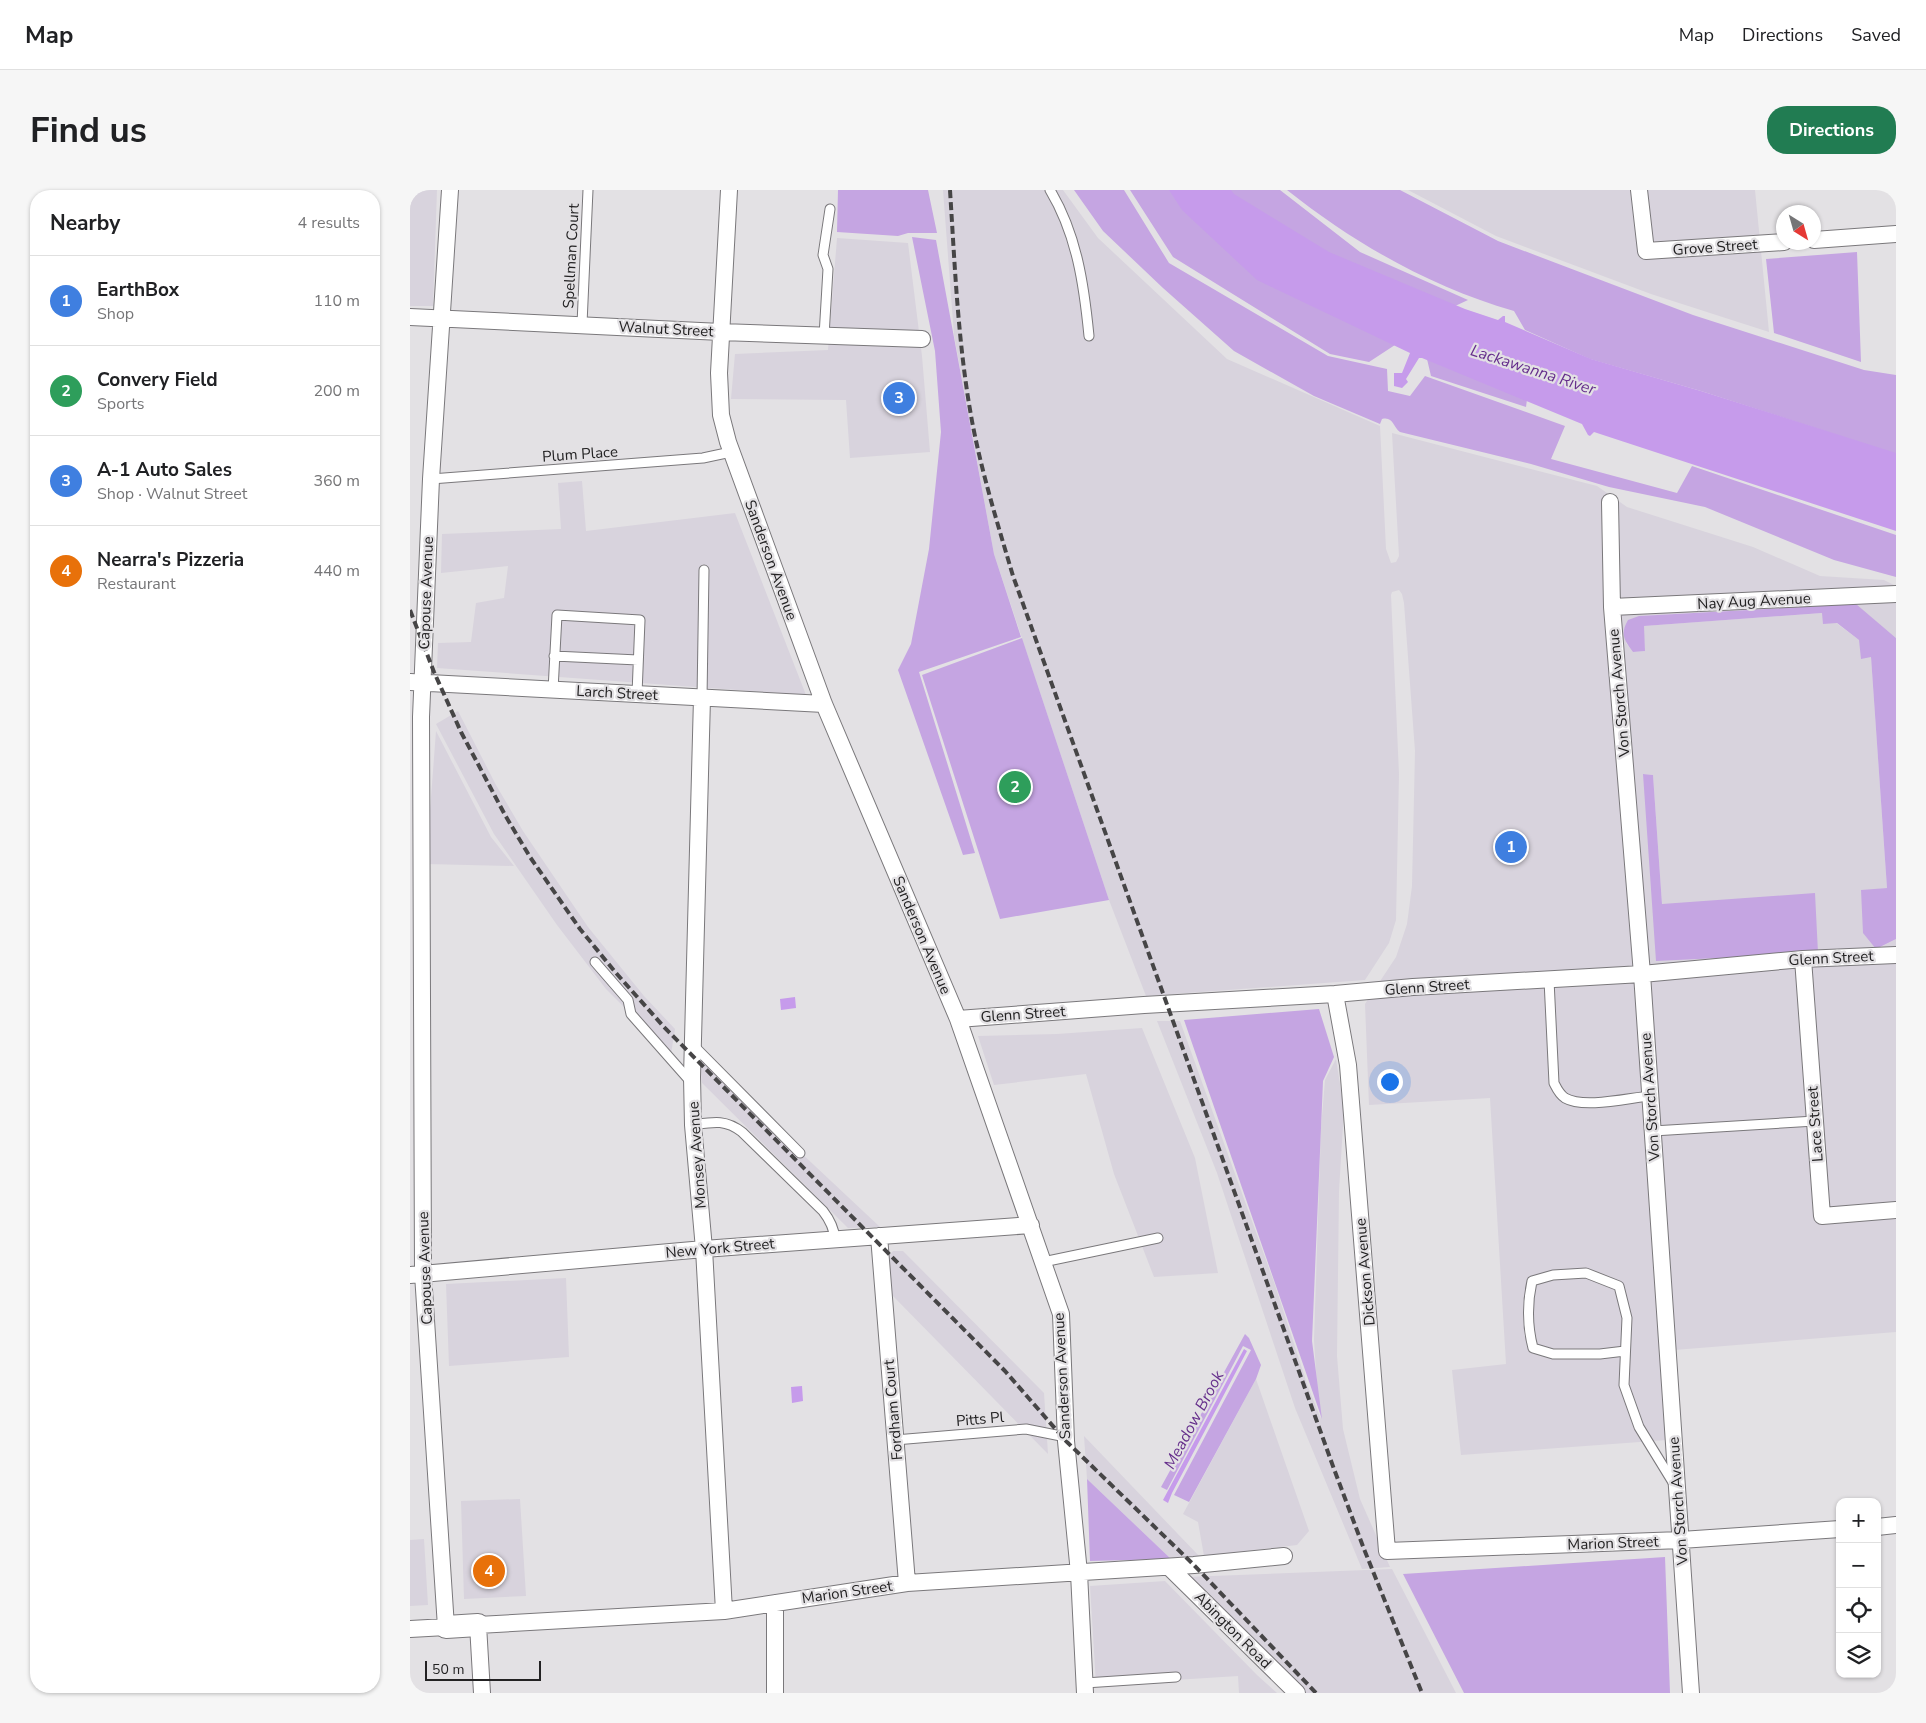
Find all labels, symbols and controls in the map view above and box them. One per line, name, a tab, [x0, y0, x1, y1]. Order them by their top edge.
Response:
text: Map	[25, 19, 73, 51]
text: Map	[1679, 23, 1714, 47]
text: Directions	[1742, 23, 1823, 47]
text: Saved	[1851, 23, 1901, 47]
button: Directions	[1767, 106, 1896, 154]
text: Find us	[30, 107, 147, 154]
street label: Spellman Court	[558, 202, 584, 309]
north arrow	[1776, 205, 1821, 250]
text: Nearby	[50, 209, 120, 237]
text: 4 results	[298, 212, 360, 234]
street label: Grove Street	[1672, 234, 1759, 260]
text: EarthBox	[97, 277, 179, 303]
text: 1	[61, 290, 71, 312]
text: 110 m	[313, 290, 360, 312]
text: Shop	[97, 303, 134, 325]
street label: Walnut Street	[618, 317, 715, 342]
water label: Lackawanna River	[1468, 339, 1600, 401]
text: Convery Field	[97, 367, 218, 393]
pin: 3	[883, 379, 915, 417]
text: 2	[61, 380, 71, 402]
text: 200 m	[313, 380, 360, 402]
text: Sports	[97, 393, 145, 415]
street label: Plum Place	[542, 441, 618, 467]
text: A-1 Auto Sales	[97, 457, 232, 483]
text: 3	[61, 470, 71, 492]
text: 360 m	[313, 470, 360, 492]
text: Shop · Walnut Street	[97, 483, 247, 505]
street label: Sanderson Avenue	[740, 497, 802, 623]
street label: Capouse Avenue	[414, 536, 438, 650]
text: Nearra's Pizzeria	[97, 547, 244, 573]
text: 4	[61, 560, 71, 582]
text: 440 m	[313, 560, 360, 582]
text: Restaurant	[97, 573, 176, 595]
street label: Nay Aug Avenue	[1697, 588, 1811, 614]
street label: Von Storch Avenue	[1603, 628, 1635, 759]
street label: Larch Street	[576, 681, 659, 705]
pin: 2	[999, 768, 1031, 806]
pin: 1	[1495, 828, 1527, 866]
street label: Sanderson Avenue	[888, 873, 956, 997]
street label: Glenn Street	[1788, 946, 1875, 970]
street label: Glenn Street	[1384, 974, 1471, 1000]
street label: Glenn Street	[980, 1001, 1067, 1027]
street label: Von Storch Avenue	[1636, 1032, 1665, 1163]
your location	[1377, 1069, 1403, 1095]
street label: Lace Street	[1802, 1085, 1828, 1162]
street label: Monsey Avenue	[683, 1101, 711, 1209]
street label: Capouse Avenue	[413, 1211, 437, 1325]
street label: Dickson Avenue	[1350, 1217, 1380, 1327]
street label: New York Street	[665, 1233, 776, 1263]
street label: Sanderson Avenue	[1049, 1312, 1075, 1440]
street label: Fordham Court	[879, 1358, 907, 1461]
water label: Meadow Brook	[1159, 1366, 1230, 1473]
street label: Pitts Pl	[955, 1407, 1005, 1431]
street label: Von Storch Avenue	[1664, 1436, 1693, 1567]
map controls	[1836, 1498, 1881, 1678]
button: +	[1836, 1498, 1881, 1543]
street label: Marion Street	[1567, 1531, 1660, 1555]
button: −	[1836, 1543, 1881, 1588]
pin: 4	[473, 1552, 505, 1590]
street label: Marion Street	[800, 1576, 894, 1608]
street label: Abington Road	[1190, 1587, 1276, 1673]
button: locate	[1836, 1588, 1881, 1633]
button: layers	[1836, 1633, 1881, 1678]
scale bar	[425, 1658, 541, 1681]
text: 50 m	[432, 1660, 464, 1679]

